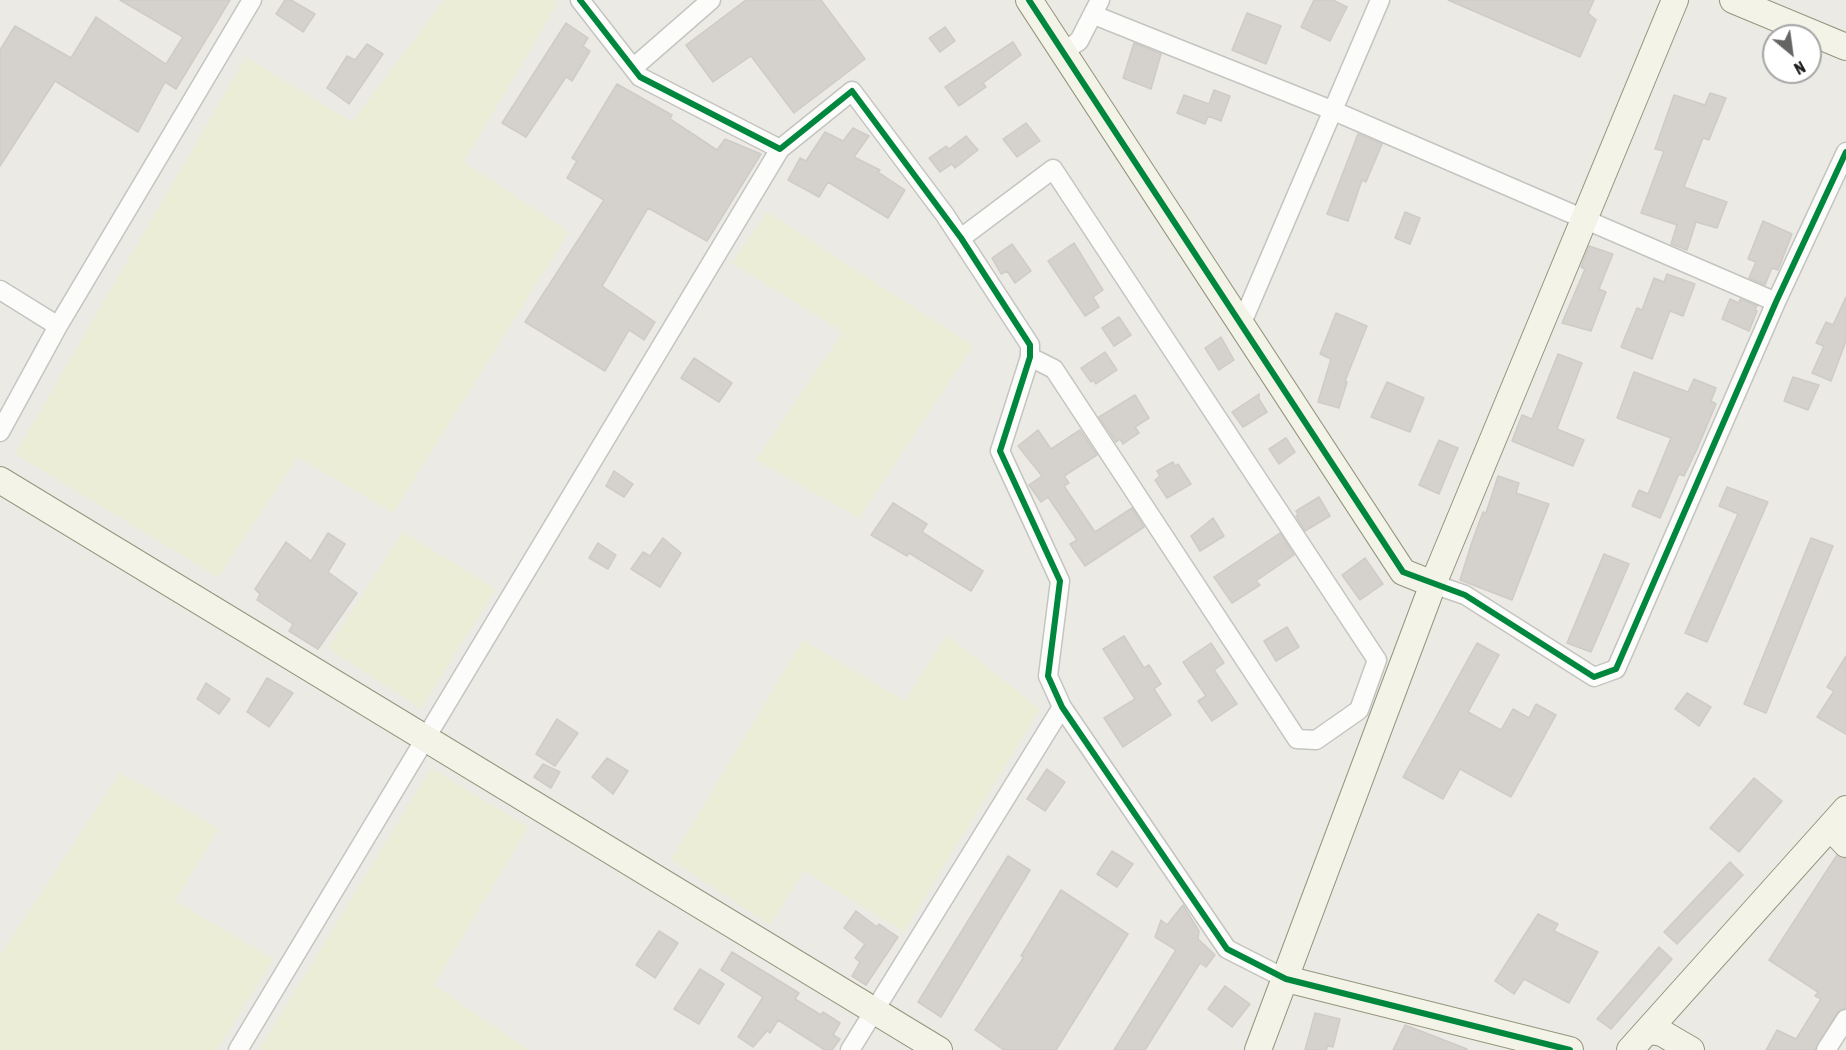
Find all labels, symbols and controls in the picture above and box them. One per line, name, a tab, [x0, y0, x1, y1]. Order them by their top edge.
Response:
north arrow	[1762, 24, 1822, 84]
text: N	[1791, 58, 1808, 78]

